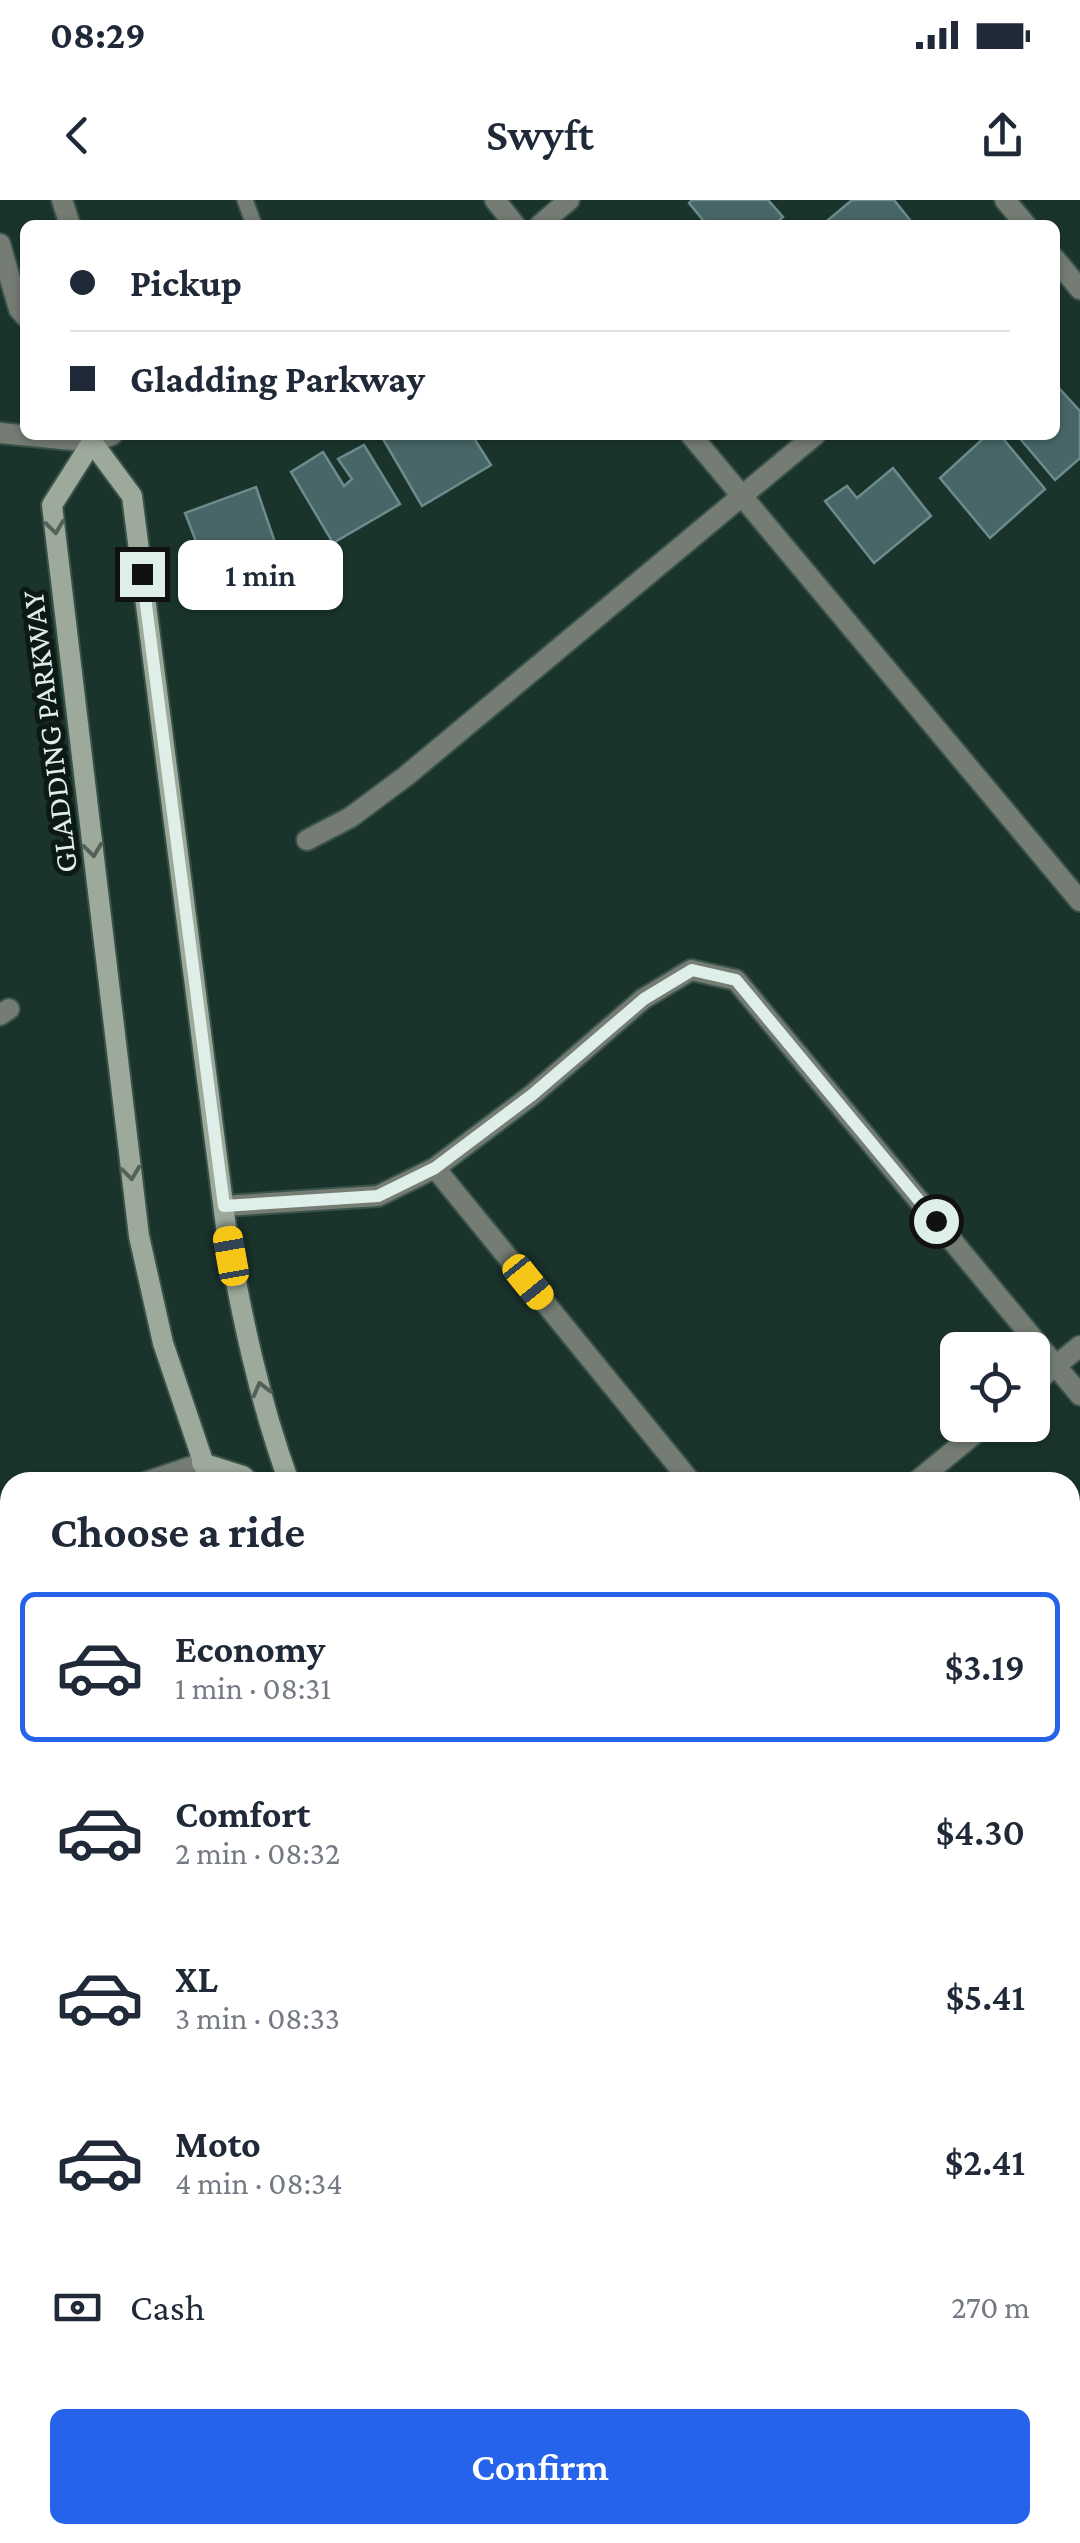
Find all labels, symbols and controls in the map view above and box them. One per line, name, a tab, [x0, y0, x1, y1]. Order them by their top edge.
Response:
text: 08:29	[50, 14, 146, 56]
icon: back	[50, 108, 105, 163]
icon: share	[975, 108, 1030, 163]
text: Swyft	[486, 110, 594, 160]
text: Pickup	[130, 262, 242, 304]
text: Gladding Parkway	[130, 358, 425, 400]
one-way arrow	[44, 520, 65, 536]
callout: 1 min	[177, 539, 342, 609]
route end	[120, 552, 165, 597]
text: 1 min	[225, 557, 296, 593]
street label: GLADDING PARKWAY	[14, 589, 84, 875]
one-way arrow	[82, 842, 103, 858]
one-way arrow	[120, 1164, 141, 1181]
route start	[914, 1199, 959, 1244]
car	[211, 1224, 251, 1288]
car	[497, 1249, 559, 1315]
map controls	[940, 1332, 1050, 1442]
button: locate	[940, 1332, 1050, 1442]
one-way arrow	[252, 1381, 273, 1398]
text: Choose a ride	[50, 1507, 305, 1557]
icon: car	[55, 1622, 145, 1712]
text: Economy	[175, 1628, 325, 1670]
text: $3.19	[945, 1646, 1025, 1688]
text: 1 min · 08:31	[175, 1670, 331, 1706]
icon: car	[55, 1787, 145, 1877]
text: Comfort	[175, 1793, 311, 1835]
text: $4.30	[936, 1811, 1025, 1853]
text: 2 min · 08:32	[175, 1835, 340, 1871]
icon: car	[55, 1952, 145, 2042]
text: XL	[175, 1958, 218, 2000]
text: $5.41	[946, 1976, 1025, 2018]
text: 3 min · 08:33	[175, 2000, 340, 2036]
icon: car	[55, 2117, 145, 2207]
text: Moto	[175, 2123, 261, 2165]
text: $2.41	[945, 2141, 1025, 2183]
text: 4 min · 08:34	[175, 2165, 342, 2201]
icon: cash	[50, 2280, 105, 2335]
text: Cash	[130, 2286, 205, 2328]
text: 270 m	[951, 2289, 1030, 2325]
button: Confirm	[50, 2409, 1030, 2524]

